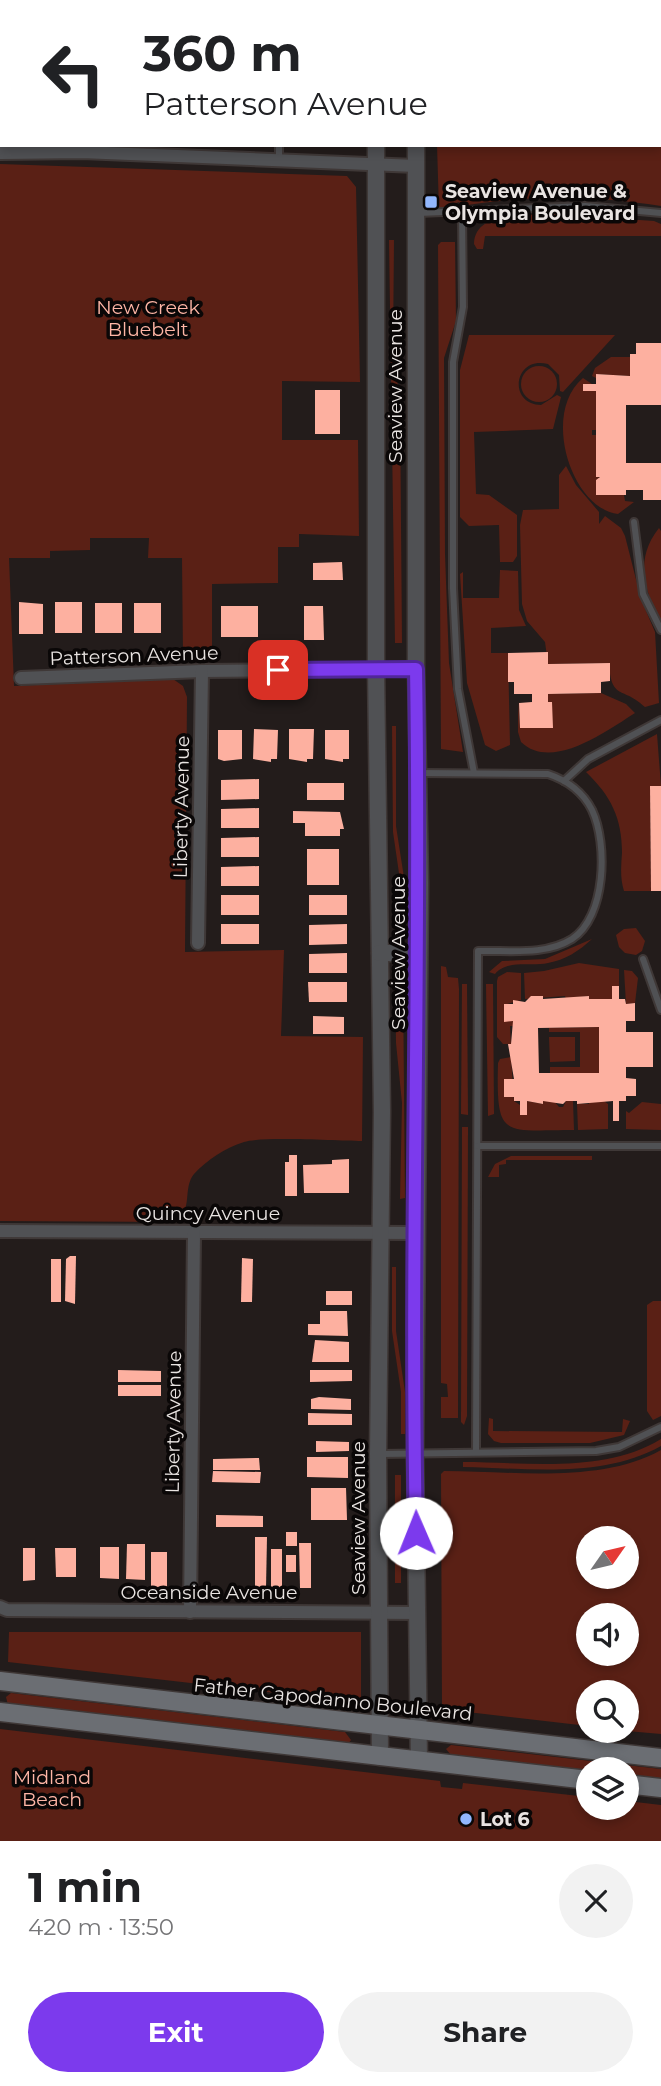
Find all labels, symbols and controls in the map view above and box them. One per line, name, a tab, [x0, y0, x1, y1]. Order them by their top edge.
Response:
text: 360 m	[143, 24, 302, 83]
icon: left	[28, 28, 119, 119]
text: Patterson Avenue	[143, 84, 428, 123]
place label: Seaview Avenue & Olympia Boulevard	[445, 180, 635, 225]
marker: Seaview Avenue & Olympia Boulevard	[423, 194, 439, 210]
park label: New Creek Bluebelt	[96, 296, 200, 341]
street label: Seaview Avenue	[384, 309, 407, 463]
pin	[248, 640, 308, 700]
street label: Patterson Avenue	[49, 641, 219, 670]
icon: arrive	[259, 651, 297, 689]
street label: Liberty Avenue	[169, 736, 194, 878]
street label: Seaview Avenue	[387, 876, 410, 1030]
street label: Quincy Avenue	[136, 1202, 280, 1225]
street label: Liberty Avenue	[161, 1351, 186, 1493]
street label: Seaview Avenue	[347, 1441, 370, 1595]
position arrow	[379, 1496, 453, 1570]
north arrow	[576, 1526, 639, 1589]
map controls	[576, 1526, 639, 1820]
street label: Oceanside Avenue	[120, 1581, 298, 1604]
button: sound	[576, 1603, 639, 1666]
street label: Father Capodanno Boulevard	[192, 1673, 474, 1726]
button: search	[576, 1680, 639, 1743]
button: layers	[576, 1757, 639, 1820]
park label: Midland Beach	[13, 1766, 91, 1811]
place label: Lot 6	[480, 1808, 530, 1831]
marker: Lot 6	[458, 1811, 474, 1827]
text: 1 min	[28, 1861, 142, 1913]
button: close	[559, 1864, 633, 1938]
text: 420 m · 13:50	[28, 1913, 174, 1941]
button: Exit	[28, 1992, 324, 2072]
button: Share	[338, 1992, 633, 2072]

